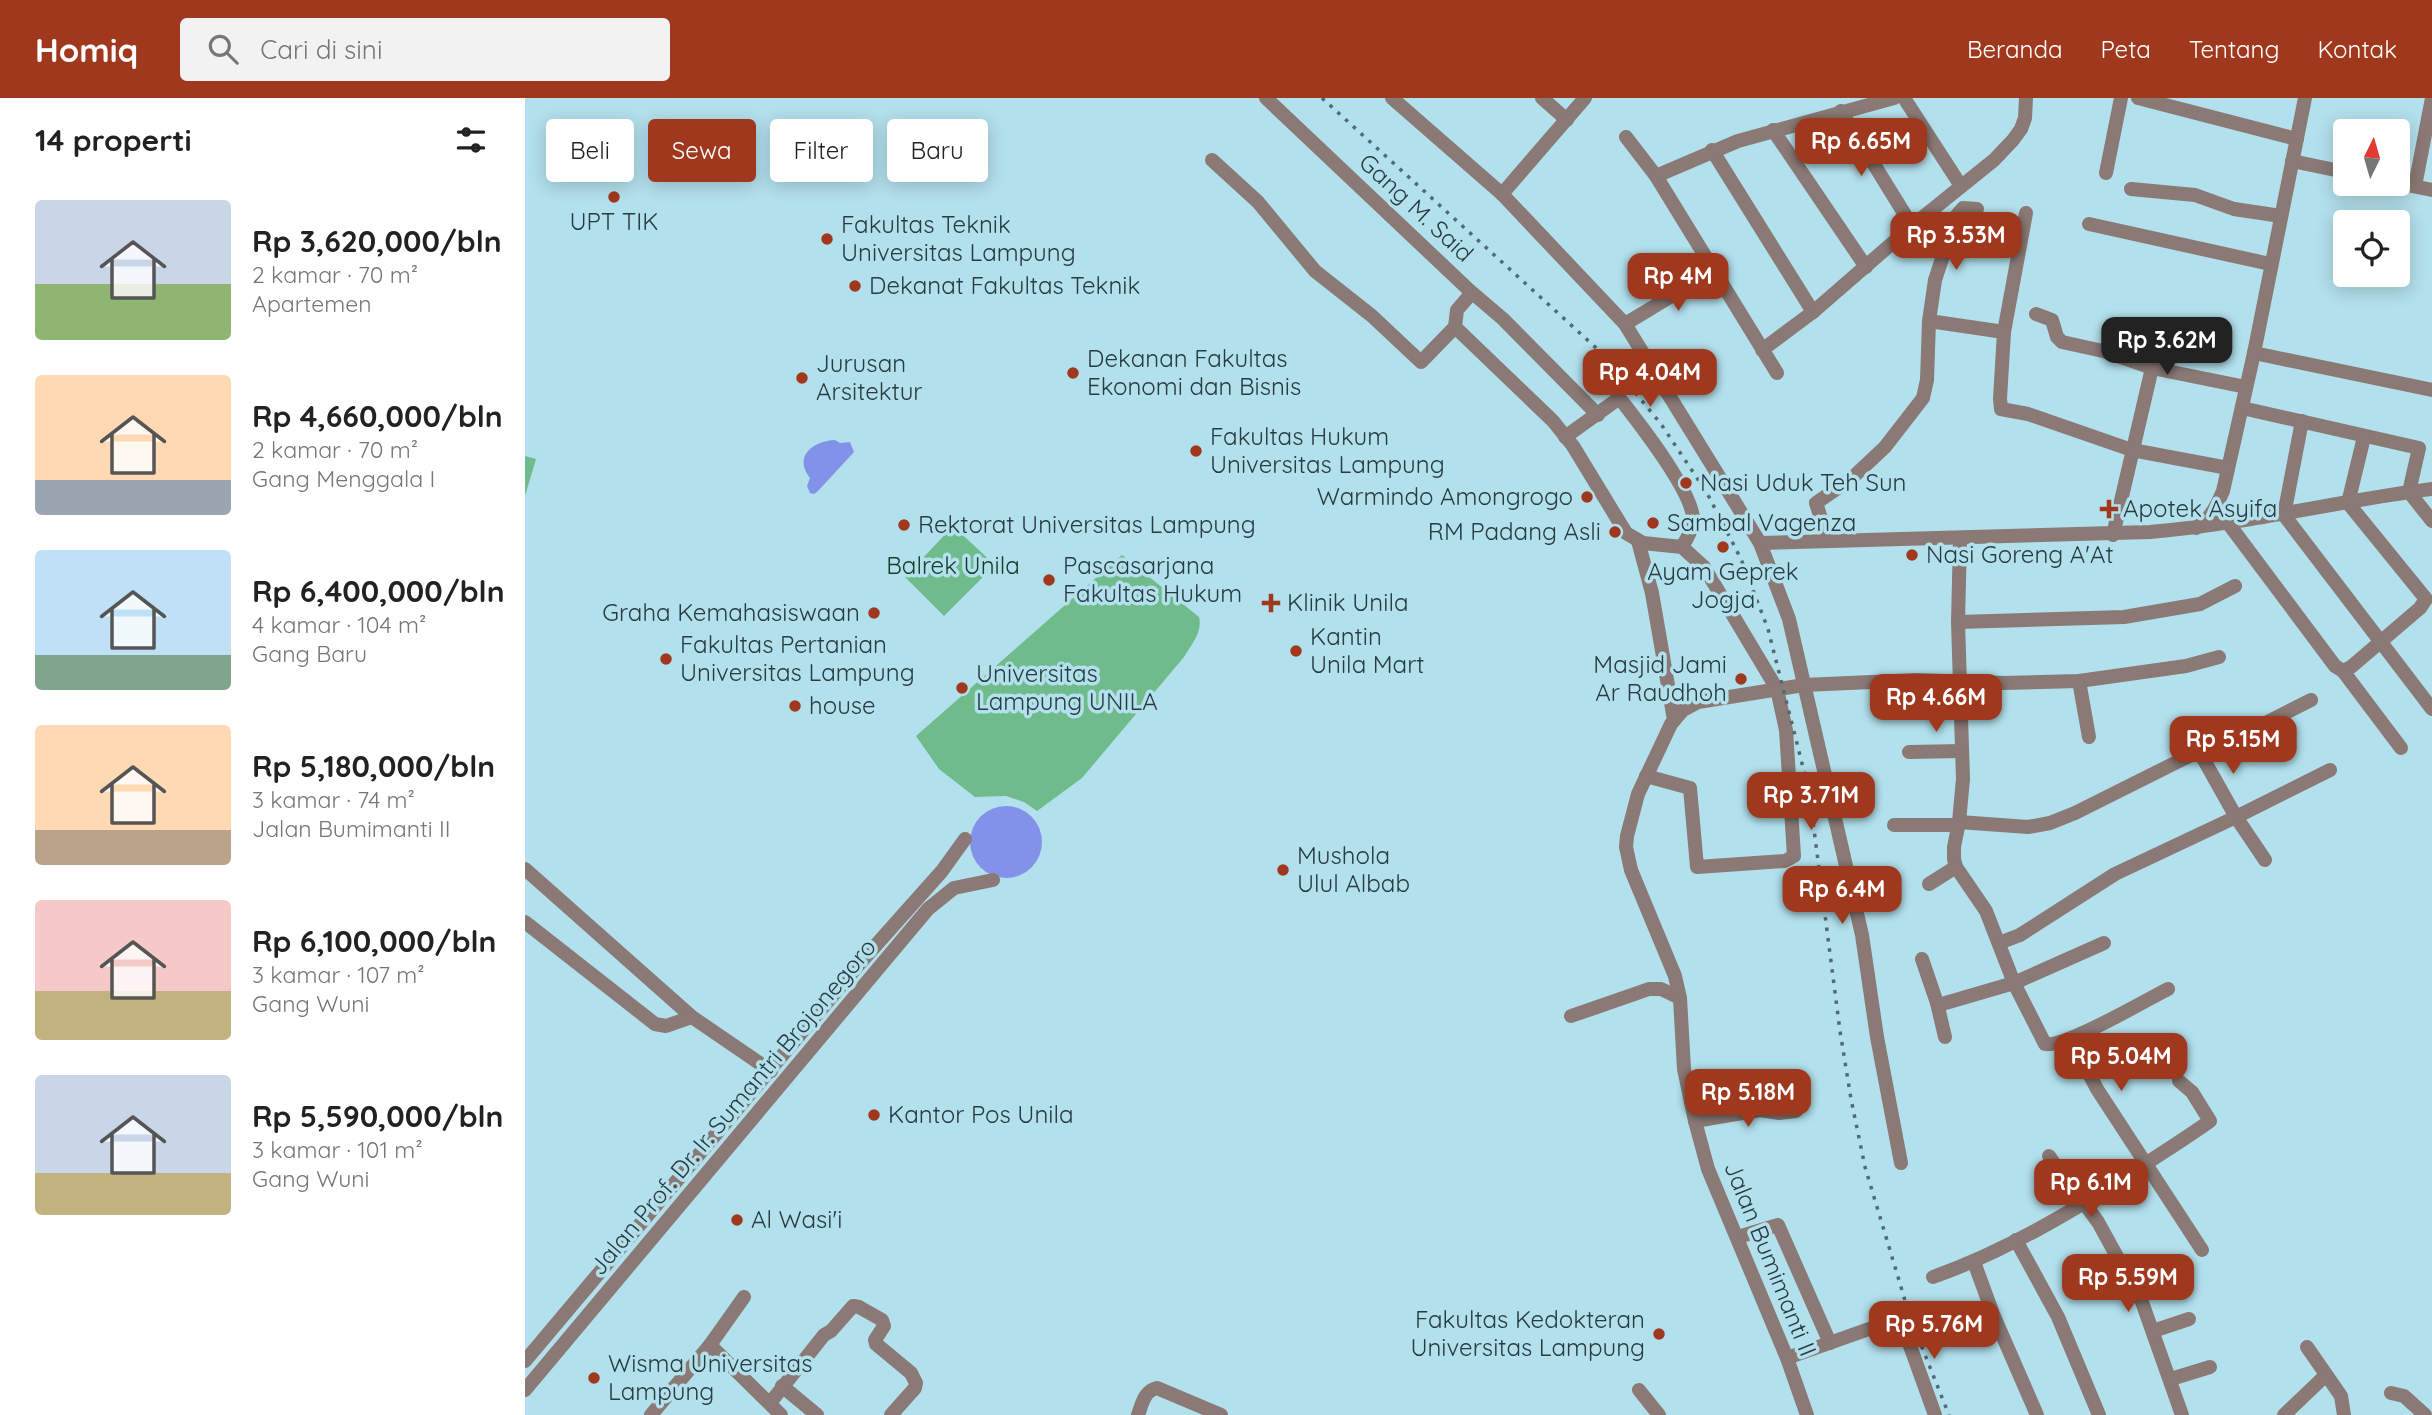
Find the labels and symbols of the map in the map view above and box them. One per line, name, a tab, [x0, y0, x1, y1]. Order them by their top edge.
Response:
pin: Rp 6.65M	[1789, 118, 1933, 178]
north arrow	[2333, 119, 2410, 196]
street label: Gang M. Said	[1353, 147, 1480, 268]
marker: UPT TIK	[606, 189, 622, 205]
place label: UPT TIK	[569, 206, 659, 236]
place label: Fakultas Teknik Universitas Lampung	[841, 209, 1076, 267]
pin: Rp 3.53M	[1884, 212, 2028, 272]
marker: Fakultas Teknik Universitas Lampung	[819, 231, 835, 247]
pin: Rp 4M	[1629, 254, 1727, 313]
place label: Dekanat Fakultas Teknik	[869, 270, 1140, 300]
marker: Dekanat Fakultas Teknik	[847, 278, 863, 294]
pin: Rp 3.62M	[2095, 317, 2239, 377]
place label: Dekanan Fakultas Ekonomi dan Bisnis	[1087, 343, 1301, 401]
place label: Jurusan Arsitektur	[816, 348, 923, 406]
pin: Rp 4.04M	[1578, 350, 1722, 409]
marker: Dekanan Fakultas Ekonomi dan Bisnis	[1065, 365, 1081, 381]
marker: Jurusan Arsitektur	[794, 370, 810, 386]
place label: Fakultas Hukum Universitas Lampung	[1210, 421, 1445, 479]
marker: Fakultas Hukum Universitas Lampung	[1188, 443, 1204, 459]
place label: Nasi Uduk Teh Sun	[1700, 467, 1906, 497]
marker: Nasi Uduk Teh Sun	[1678, 475, 1694, 491]
place label: Warmindo Amongrogo	[1317, 481, 1573, 511]
marker: Warmindo Amongrogo	[1579, 489, 1595, 505]
place label: Apotek Asyifa	[2123, 493, 2277, 523]
marker: Apotek Asyifa	[2101, 501, 2117, 517]
place label: Sambal Vagenza	[1667, 507, 1856, 537]
place label: Rektorat Universitas Lampung	[918, 509, 1256, 539]
marker: Sambal Vagenza	[1645, 515, 1661, 531]
place label: RM Padang Asli	[1428, 516, 1601, 546]
marker: Rektorat Universitas Lampung	[896, 517, 912, 533]
marker: RM Padang Asli	[1607, 524, 1623, 540]
marker: Ayam Geprek Jogja	[1715, 539, 1731, 555]
place label: Nasi Goreng A'At	[1926, 539, 2114, 569]
marker: Nasi Goreng A'At	[1904, 547, 1920, 563]
park label: Balrek Unila	[886, 550, 1020, 580]
place label: Pascasarjana Fakultas Hukum	[1063, 550, 1242, 608]
place label: Ayam Geprek Jogja	[1647, 556, 1799, 614]
marker: Pascasarjana Fakultas Hukum	[1041, 572, 1057, 588]
place label: Klinik Unila	[1287, 587, 1408, 617]
marker: Klinik Unila	[1261, 593, 1281, 613]
place label: Graha Kemahasiswaan	[602, 597, 860, 627]
marker: Graha Kemahasiswaan	[866, 605, 882, 621]
place label: Kantin Unila Mart	[1310, 621, 1425, 679]
place label: Fakultas Pertanian Universitas Lampung	[680, 629, 915, 687]
marker: Kantin Unila Mart	[1288, 643, 1304, 659]
place label: Masjid Jami Ar Raudhoh	[1593, 649, 1727, 707]
marker: Fakultas Pertanian Universitas Lampung	[658, 651, 674, 667]
place label: Universitas Lampung UNILA	[976, 658, 1158, 716]
marker: Masjid Jami Ar Raudhoh	[1733, 671, 1749, 687]
pin: Rp 4.66M	[1864, 674, 2008, 734]
marker: Universitas Lampung UNILA	[954, 680, 970, 696]
place label: house	[809, 690, 876, 720]
marker: house	[787, 698, 803, 714]
pin: Rp 5.15M	[2161, 716, 2305, 776]
pin: Rp 3.71M	[1739, 772, 1883, 832]
place label: Mushola Ulul Albab	[1297, 840, 1410, 898]
marker: Mushola Ulul Albab	[1275, 862, 1291, 878]
pin: Rp 6.4M	[1777, 866, 1907, 926]
street label: Jalan Prof. Dr. Ir. Sumantri Brojonegoro	[582, 932, 882, 1281]
pin: Rp 5.04M	[2049, 1034, 2193, 1093]
pin: Rp 5.18M	[1676, 1070, 1820, 1129]
place label: Kantor Pos Unila	[888, 1099, 1073, 1129]
marker: Kantor Pos Unila	[866, 1107, 882, 1123]
street label: Jalan Bumimanti II	[1718, 1157, 1824, 1360]
pin: Rp 6.1M	[2026, 1160, 2156, 1219]
place label: Al Wasi'i	[751, 1204, 842, 1234]
marker: Al Wasi'i	[729, 1212, 745, 1228]
pin: Rp 5.59M	[2056, 1254, 2200, 1314]
pin: Rp 5.76M	[1862, 1302, 2006, 1361]
place label: Fakultas Kedokteran Universitas Lampung	[1410, 1304, 1645, 1362]
marker: Fakultas Kedokteran Universitas Lampung	[1651, 1326, 1667, 1342]
place label: Wisma Universitas Lampung	[608, 1348, 812, 1406]
marker: Wisma Universitas Lampung	[586, 1370, 602, 1386]

